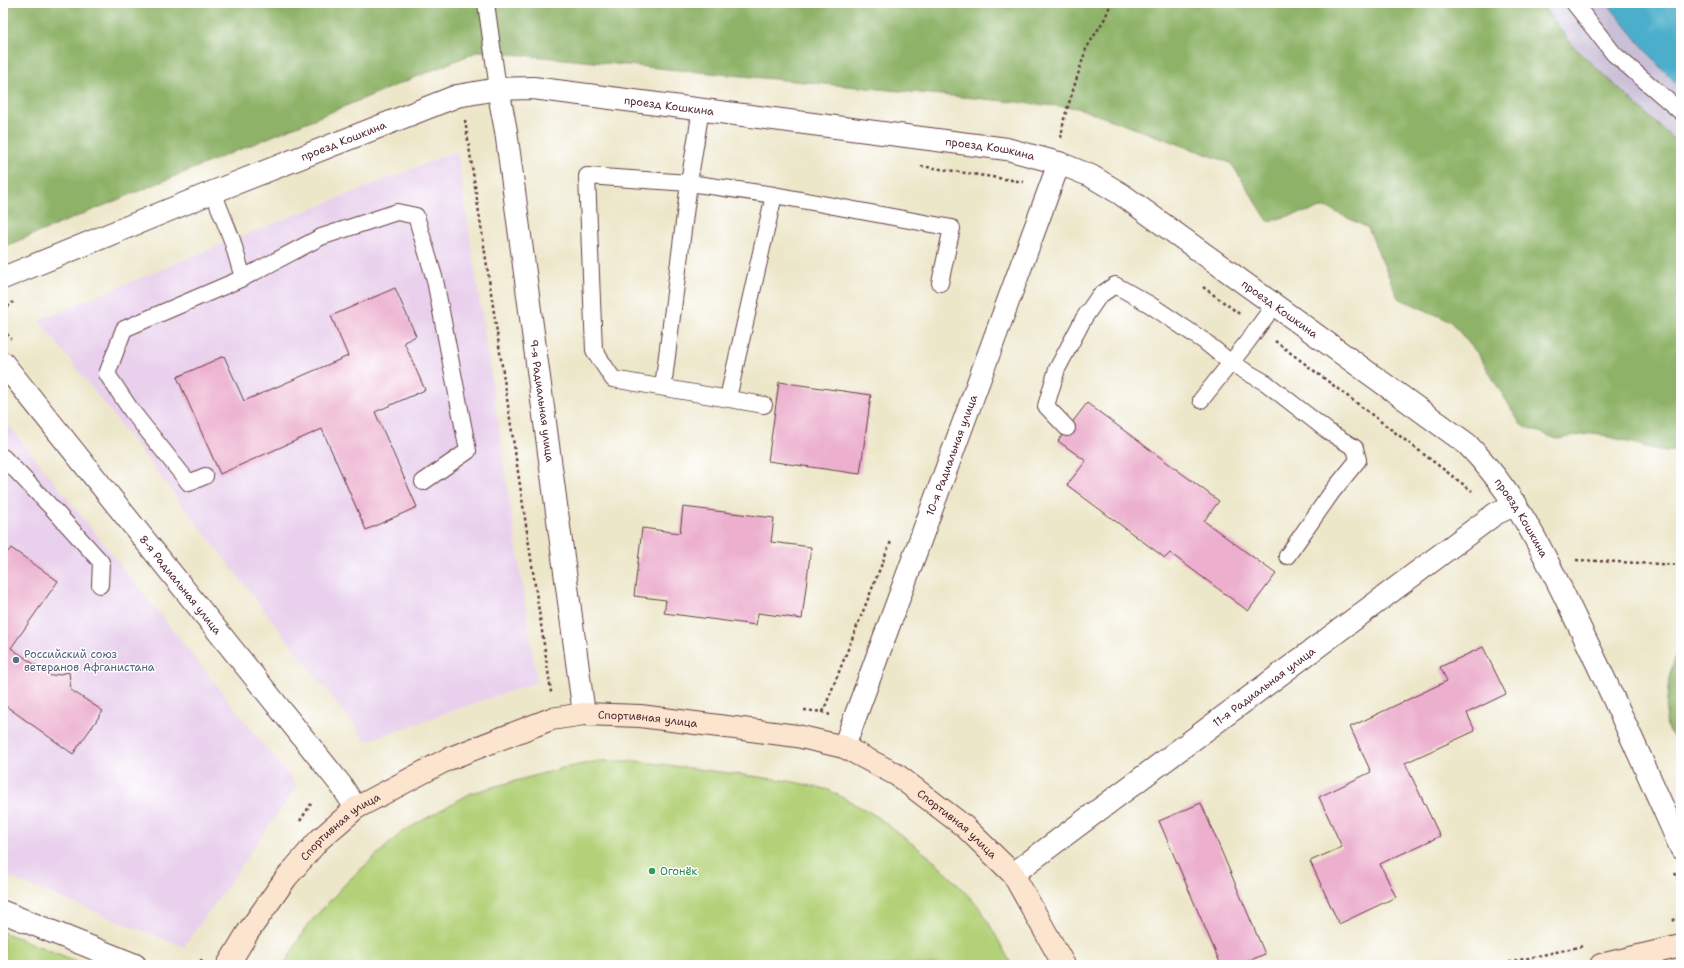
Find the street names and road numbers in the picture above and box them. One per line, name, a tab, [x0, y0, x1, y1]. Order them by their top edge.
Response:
street label: проезд Кошкина	[623, 92, 715, 119]
street label: проезд Кошкина	[298, 117, 388, 164]
street label: проезд Кошкина	[945, 134, 1037, 164]
street label: проезд Кошкина	[1239, 276, 1321, 341]
street label: 9-я Радиальная улица	[526, 339, 558, 463]
street label: 10-я Радиальная улица	[922, 392, 981, 518]
street label: проезд Кошкина	[1491, 475, 1552, 560]
street label: 8-я Радиальная улица	[136, 532, 225, 638]
street label: 11-я Радиальная улица	[1209, 643, 1318, 730]
street label: Спортивная улица	[598, 707, 699, 731]
street label: Спортивная улица	[914, 786, 1000, 862]
street label: Спортивная улица	[297, 789, 383, 864]

